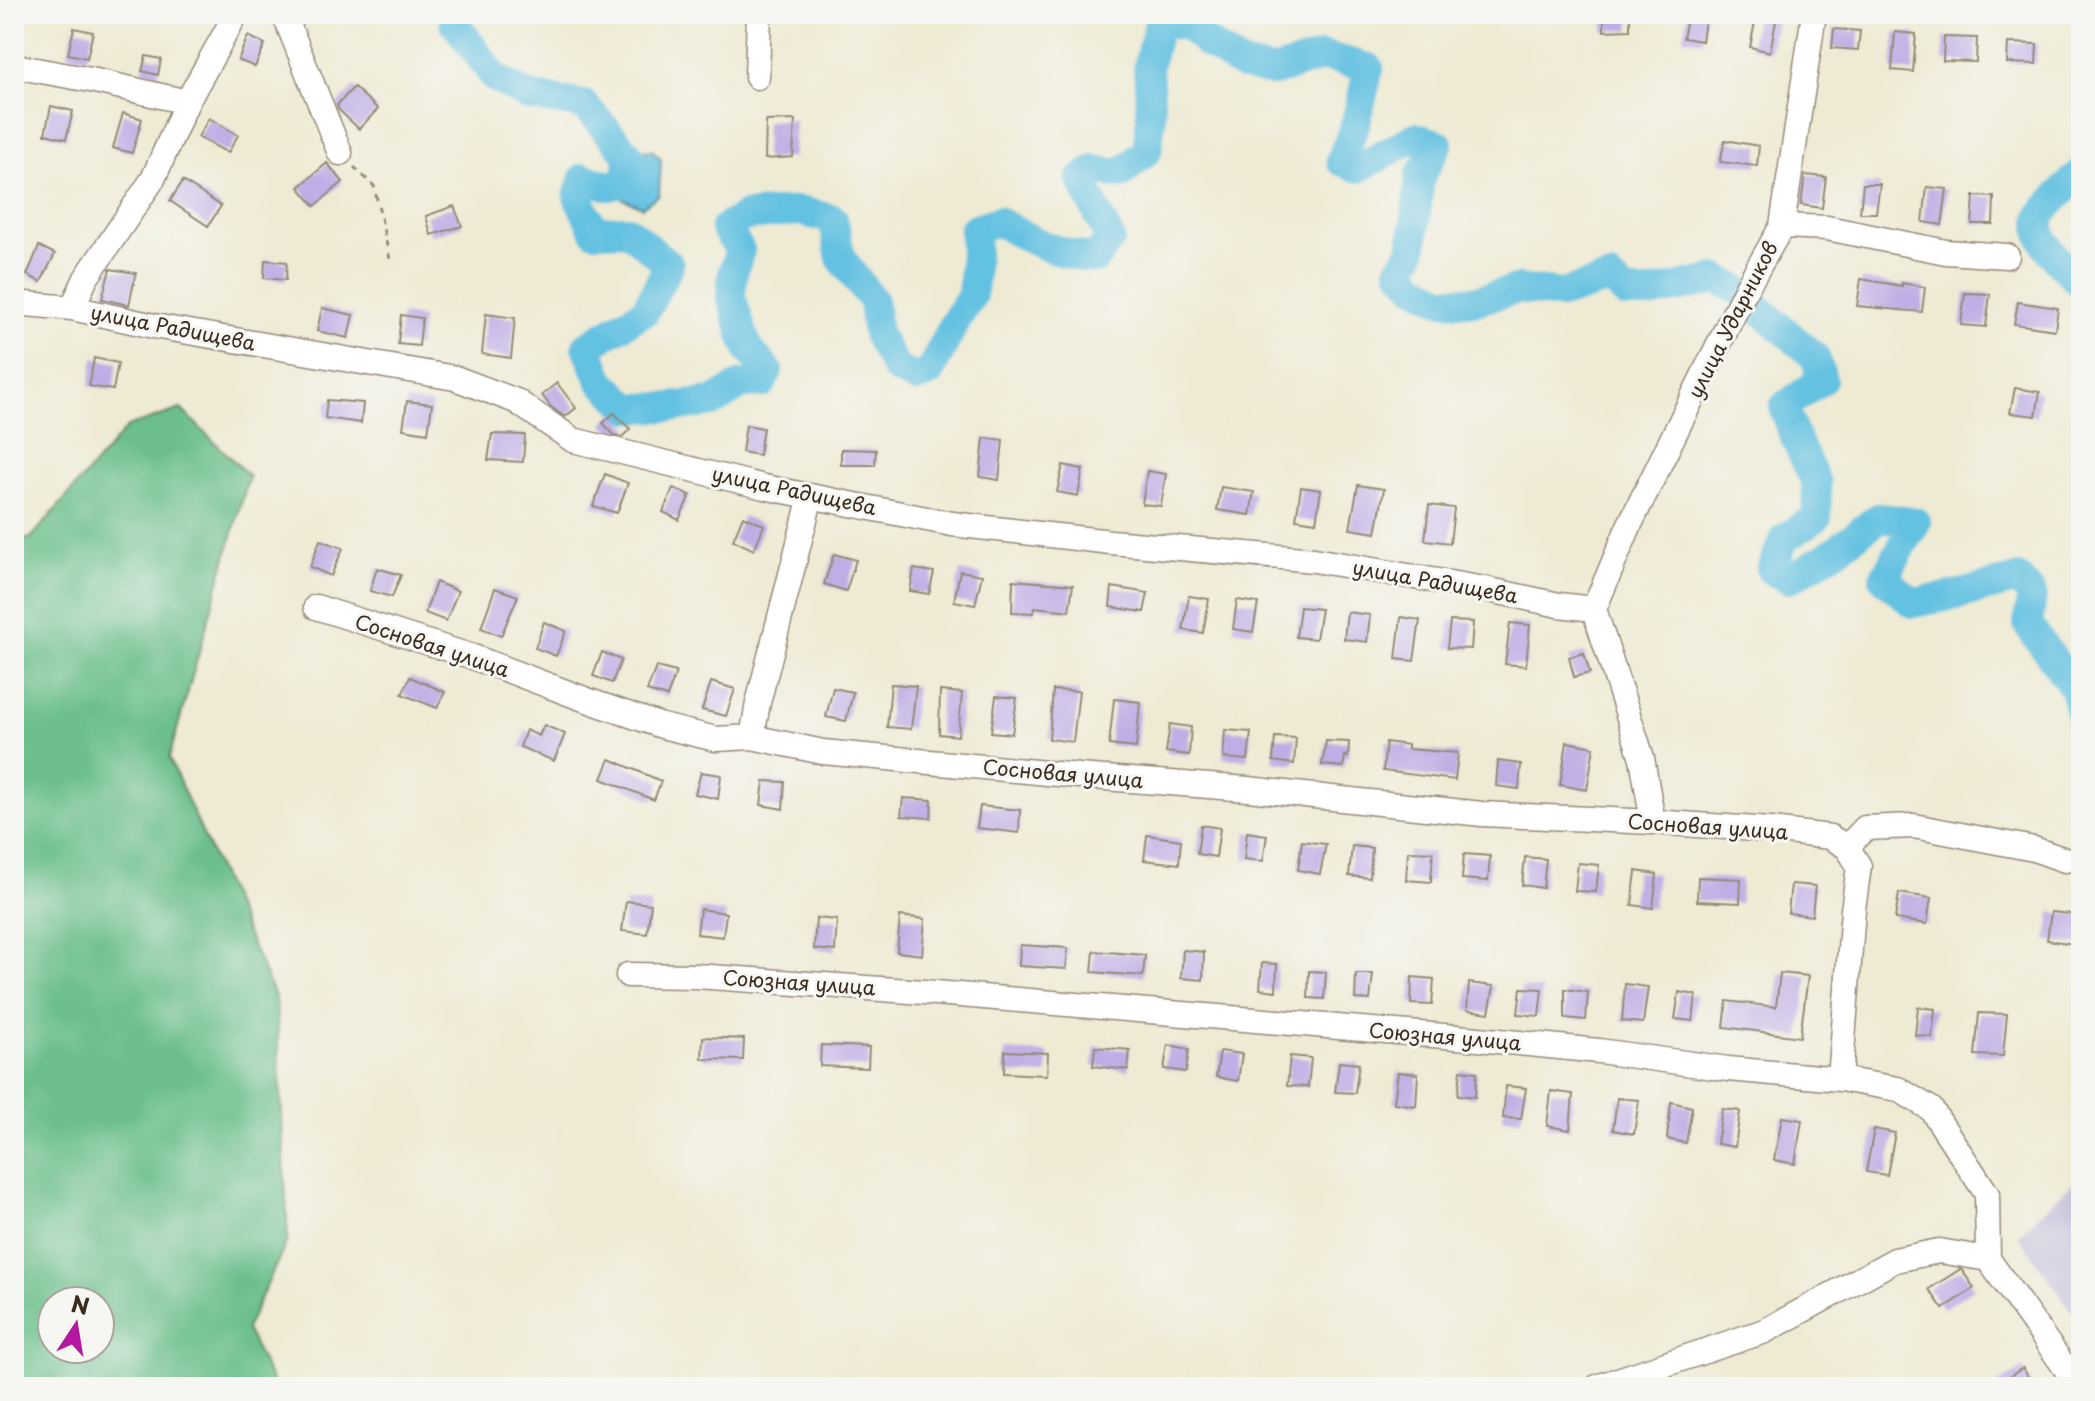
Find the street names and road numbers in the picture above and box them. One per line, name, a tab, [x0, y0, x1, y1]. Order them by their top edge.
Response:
street label: улица Ударников	[1680, 236, 1785, 403]
street label: улица Радищева	[88, 296, 259, 358]
street label: улица Радищева	[709, 458, 880, 522]
street label: улица Радищева	[1350, 552, 1521, 610]
street label: Сосновая улица	[351, 606, 514, 684]
street label: Сосновая улица	[982, 751, 1145, 795]
street label: Сосновая улица	[1627, 805, 1790, 847]
street label: Союзная улица	[722, 962, 877, 1002]
street label: Союзная улица	[1368, 1014, 1523, 1058]

